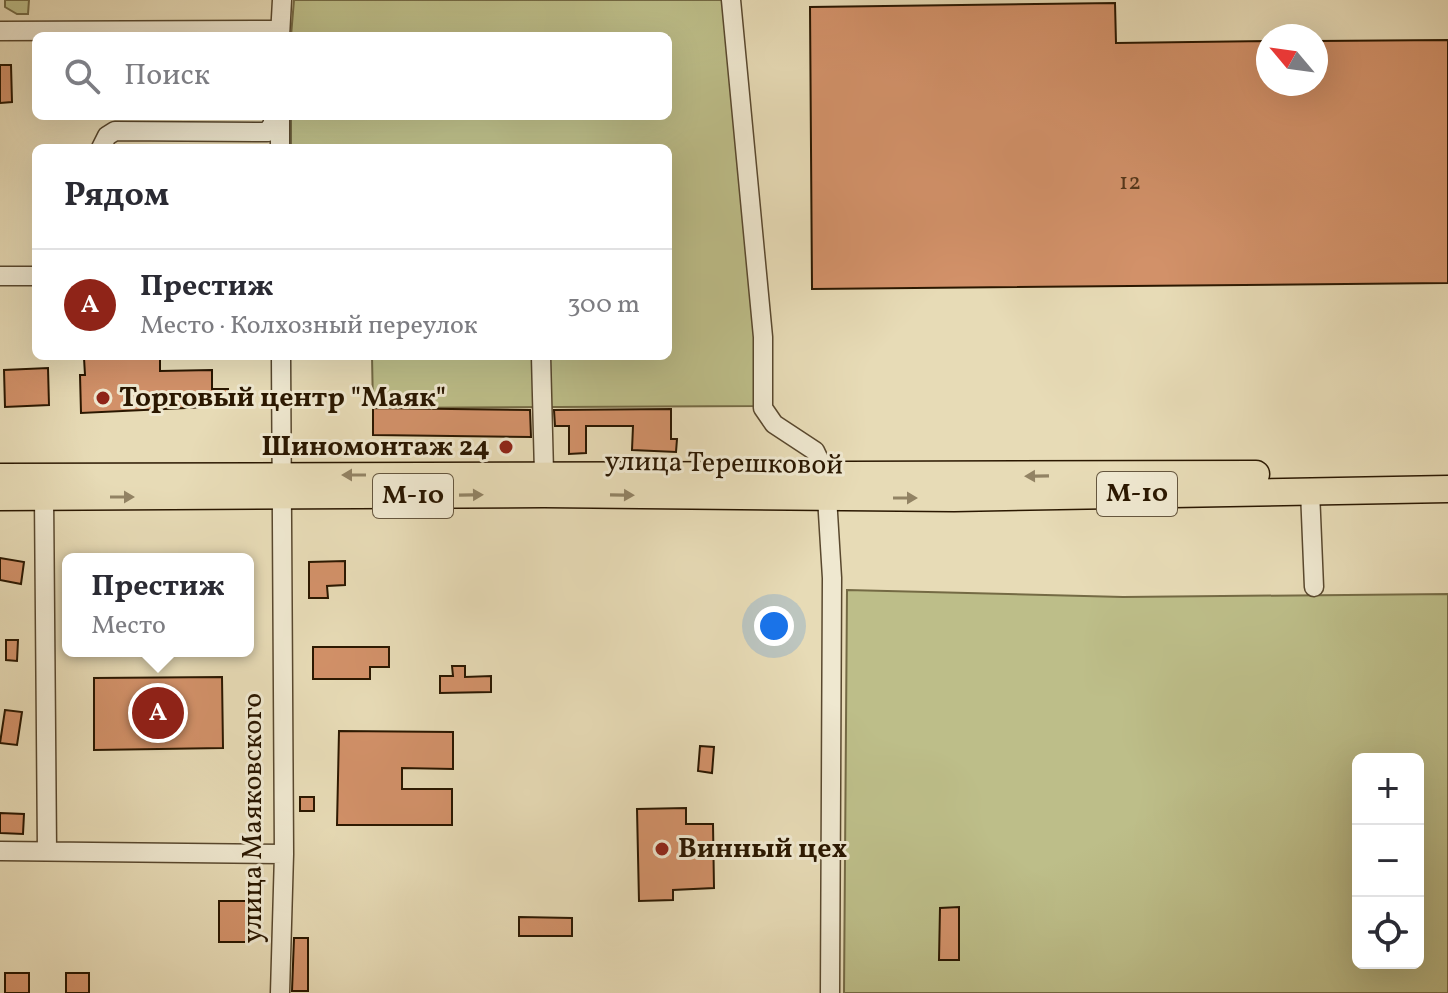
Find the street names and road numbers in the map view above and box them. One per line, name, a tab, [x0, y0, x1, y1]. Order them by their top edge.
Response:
street label: улица Терешковой	[604, 442, 844, 486]
road number: М-10	[1097, 472, 1177, 516]
road number: М-10	[373, 474, 453, 518]
street label: улица Маяковского	[234, 693, 273, 943]

